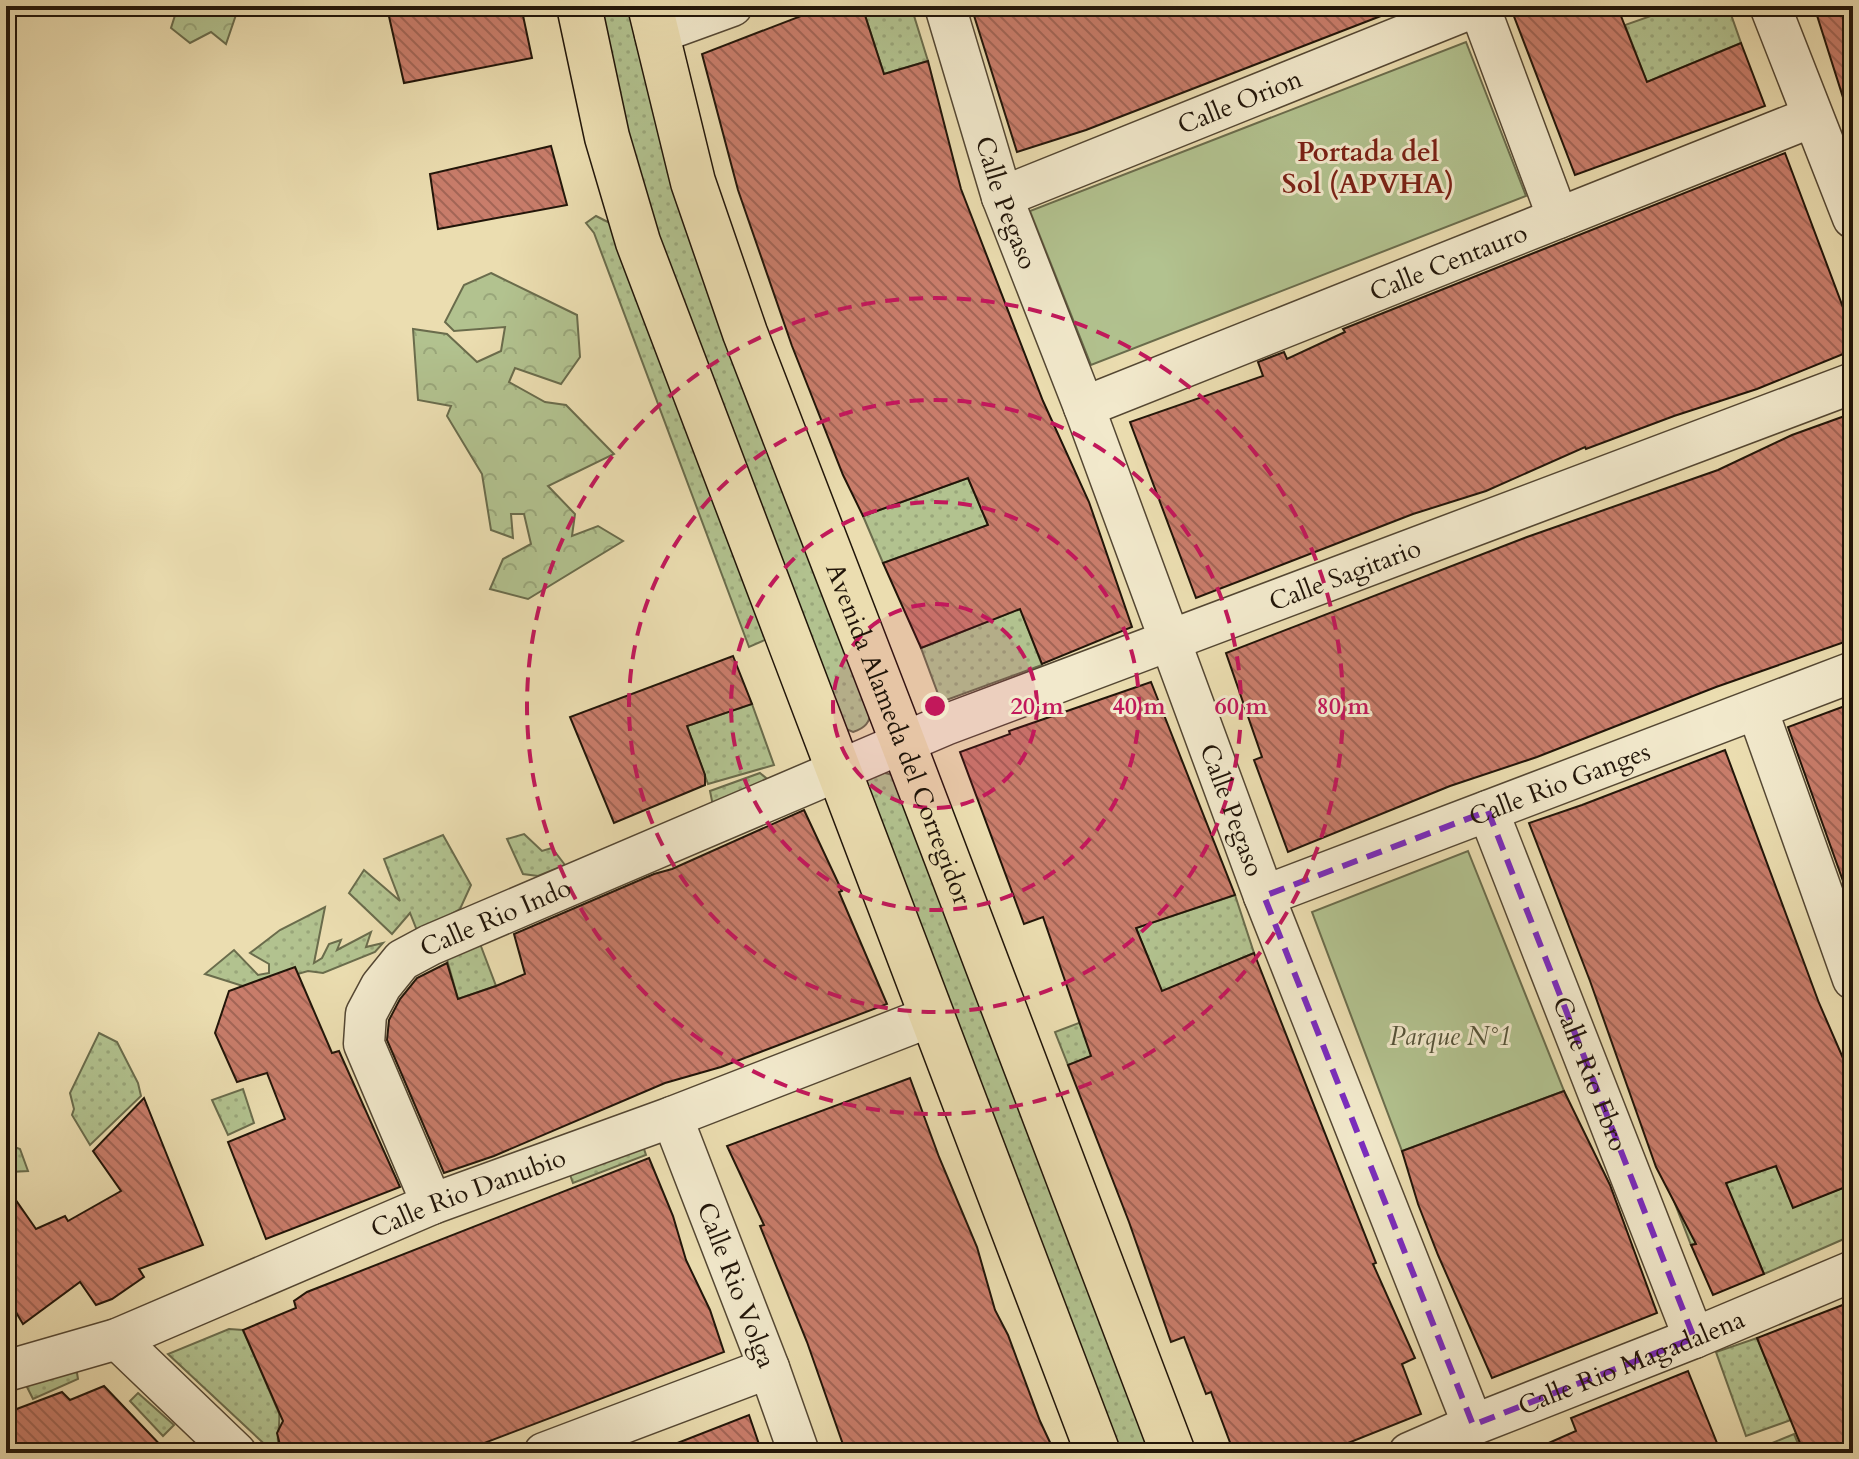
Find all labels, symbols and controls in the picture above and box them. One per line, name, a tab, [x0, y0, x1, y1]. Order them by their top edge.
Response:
street label: Calle Orion	[1172, 61, 1307, 143]
street label: Calle Pegaso	[967, 132, 1046, 274]
district label: Portada del Sol (APVHA)	[1282, 133, 1454, 203]
street label: Calle Centauro	[1364, 215, 1532, 310]
street label: Calle Sagitario	[1264, 530, 1426, 619]
street label: Avenida Alameda del Corregidor	[817, 558, 980, 910]
text: 20 m	[1010, 690, 1064, 723]
text: 40 m	[1112, 690, 1166, 723]
text: 60 m	[1214, 690, 1268, 723]
text: 80 m	[1316, 690, 1370, 723]
centre of rings	[921, 692, 949, 720]
street label: Calle Rio Ganges	[1464, 734, 1655, 834]
street label: Calle Pegaso	[1191, 739, 1272, 881]
street label: Calle Rio Indo	[415, 870, 577, 965]
street label: Calle Rio Ebro	[1544, 992, 1636, 1156]
park label: Parque N°1	[1389, 1019, 1511, 1054]
street label: Calle Rio Danubio	[365, 1140, 571, 1246]
street label: Calle Rio Volga	[689, 1197, 784, 1373]
street label: Calle Rio Magadalena	[1513, 1302, 1750, 1424]

